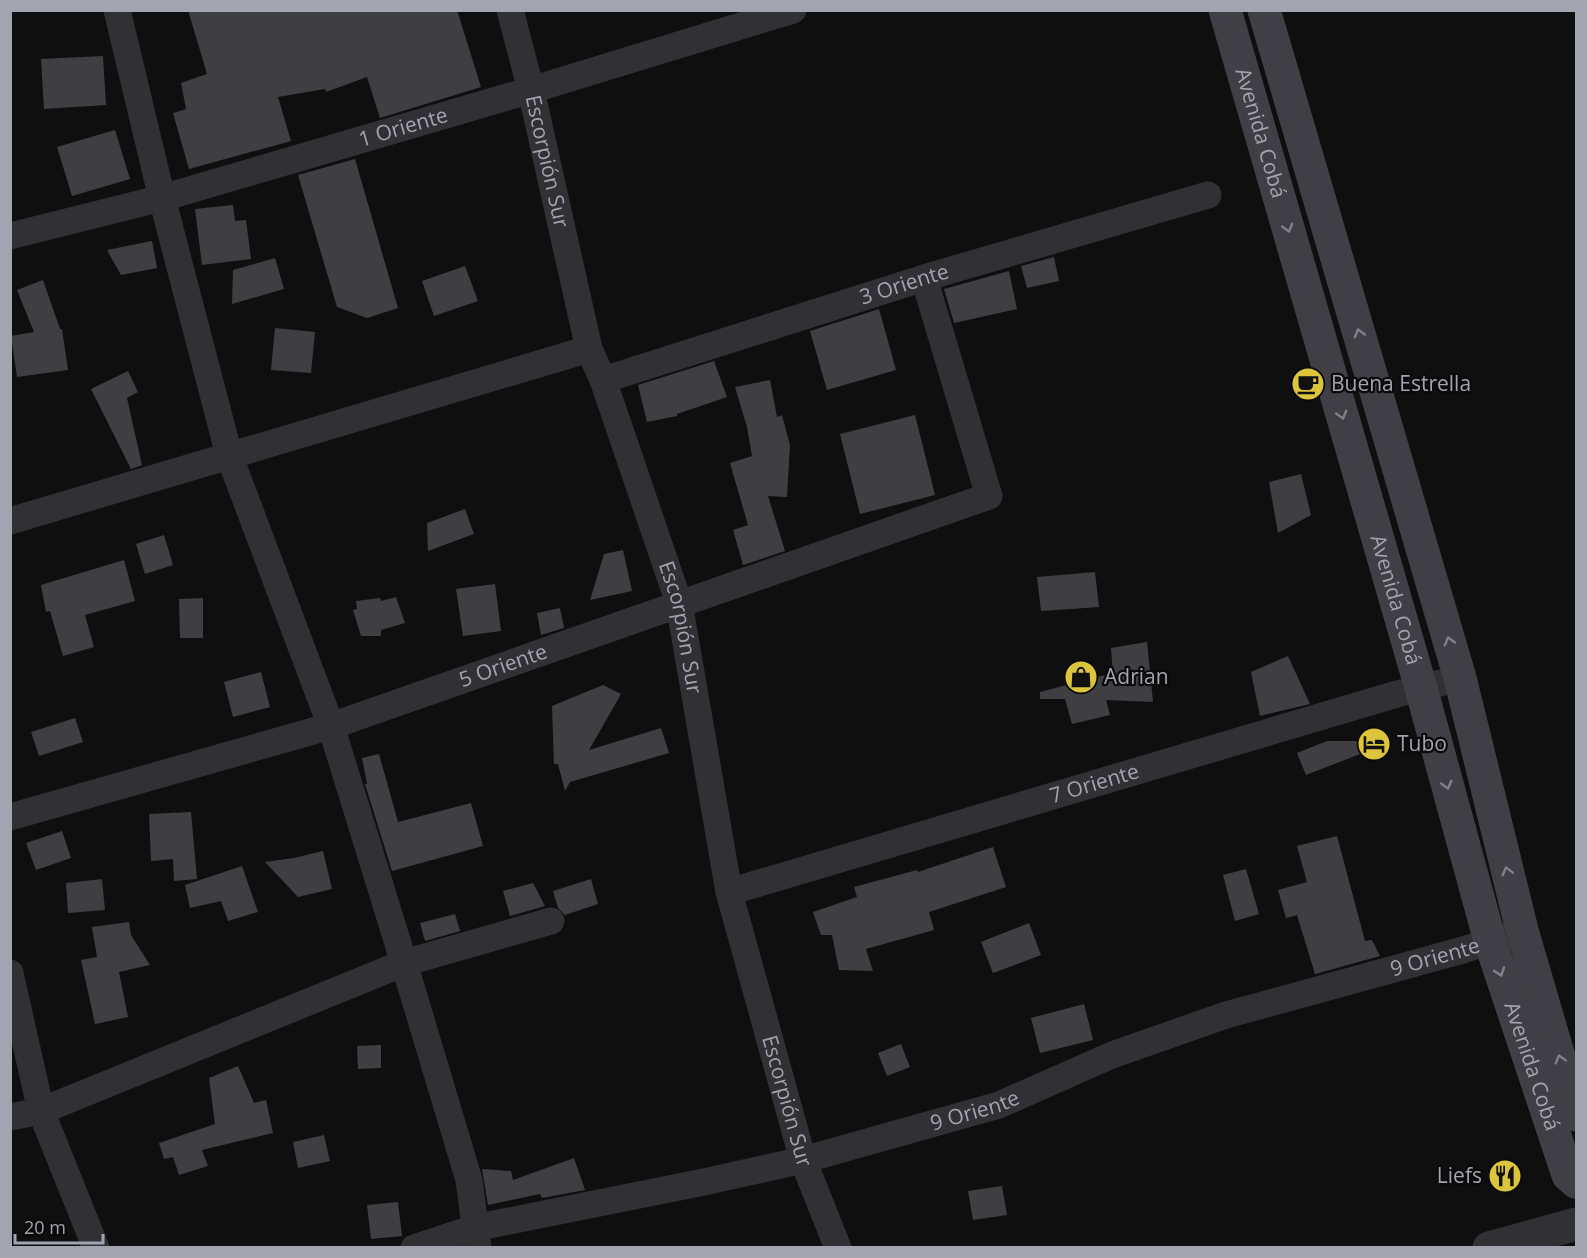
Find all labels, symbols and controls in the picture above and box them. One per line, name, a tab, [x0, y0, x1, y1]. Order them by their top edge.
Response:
street label: Avenida Cobá	[1229, 64, 1294, 201]
street label: Escorpión Sur	[520, 92, 577, 231]
street label: 1 Oriente	[355, 100, 451, 153]
one-way arrow	[1281, 222, 1293, 233]
street label: 3 Oriente	[856, 257, 952, 311]
one-way arrow	[1354, 328, 1366, 339]
cafe icon: Buena Estrella	[1290, 366, 1326, 402]
place label: Buena Estrella	[1331, 369, 1471, 397]
one-way arrow	[1335, 410, 1348, 420]
street label: Avenida Cobá	[1364, 531, 1429, 668]
street label: Escorpión Sur	[653, 557, 710, 696]
one-way arrow	[1444, 636, 1456, 647]
street label: 5 Oriente	[455, 637, 551, 693]
shop icon: Adrian	[1063, 659, 1099, 695]
place label: Adrian	[1104, 662, 1169, 690]
hotel icon: Tubo	[1356, 726, 1392, 762]
place label: Tubo	[1397, 729, 1447, 757]
street label: 7 Oriente	[1046, 756, 1142, 809]
one-way arrow	[1440, 780, 1453, 790]
one-way arrow	[1502, 866, 1515, 876]
street label: 9 Oriente	[1387, 930, 1483, 982]
one-way arrow	[1493, 966, 1506, 977]
street label: Avenida Cobá	[1498, 998, 1567, 1134]
street label: Escorpión Sur	[756, 1032, 819, 1171]
one-way arrow	[1555, 1054, 1567, 1065]
street label: 9 Oriente	[927, 1083, 1024, 1137]
restaurant icon: Liefs	[1487, 1158, 1523, 1194]
place label: Liefs	[1437, 1161, 1482, 1189]
scale bar	[15, 1207, 104, 1245]
text: 20 m	[24, 1215, 66, 1239]

